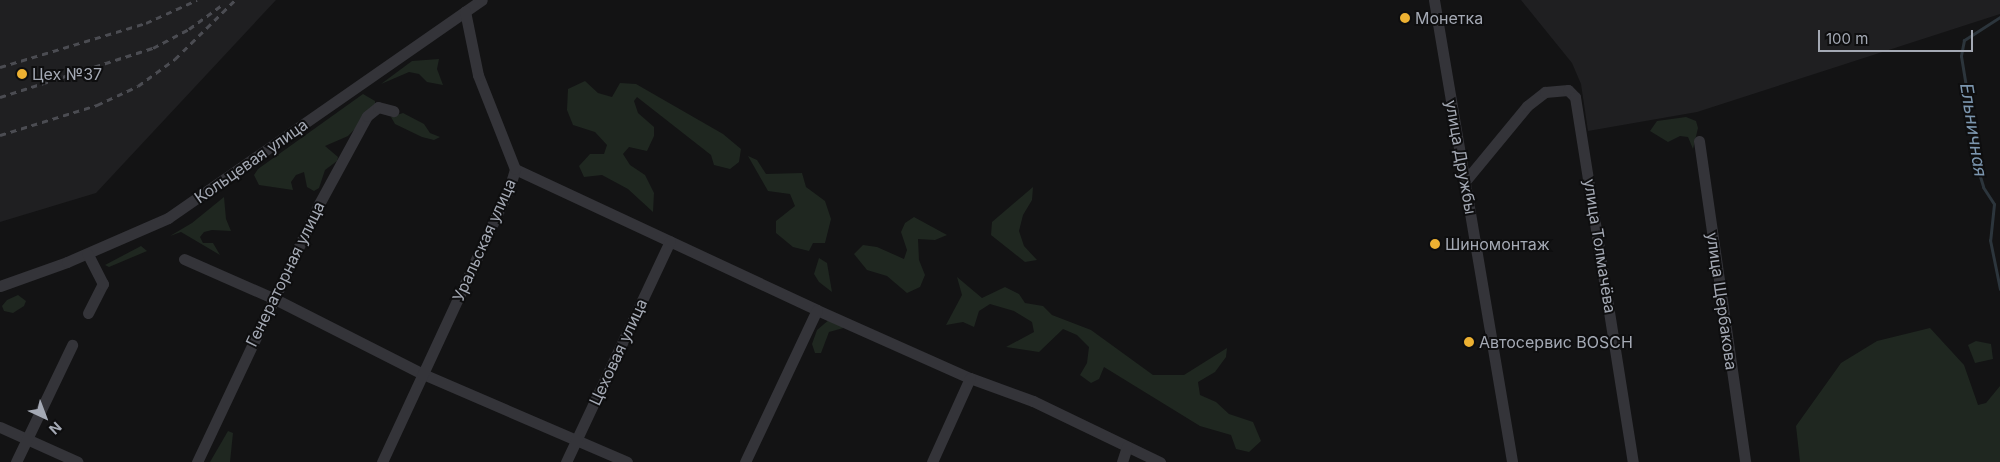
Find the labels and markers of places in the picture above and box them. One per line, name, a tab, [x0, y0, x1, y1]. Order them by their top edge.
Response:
place label: Монетка	[1415, 8, 1483, 28]
marker: Монетка	[1399, 12, 1411, 24]
place label: Цех №37	[32, 64, 102, 84]
marker: Цех №37	[16, 68, 28, 80]
place label: Шиномонтаж	[1445, 234, 1550, 254]
marker: Шиномонтаж	[1429, 238, 1441, 250]
place label: Автосервис BOSCH	[1479, 332, 1633, 352]
marker: Автосервис BOSCH	[1463, 336, 1475, 348]

